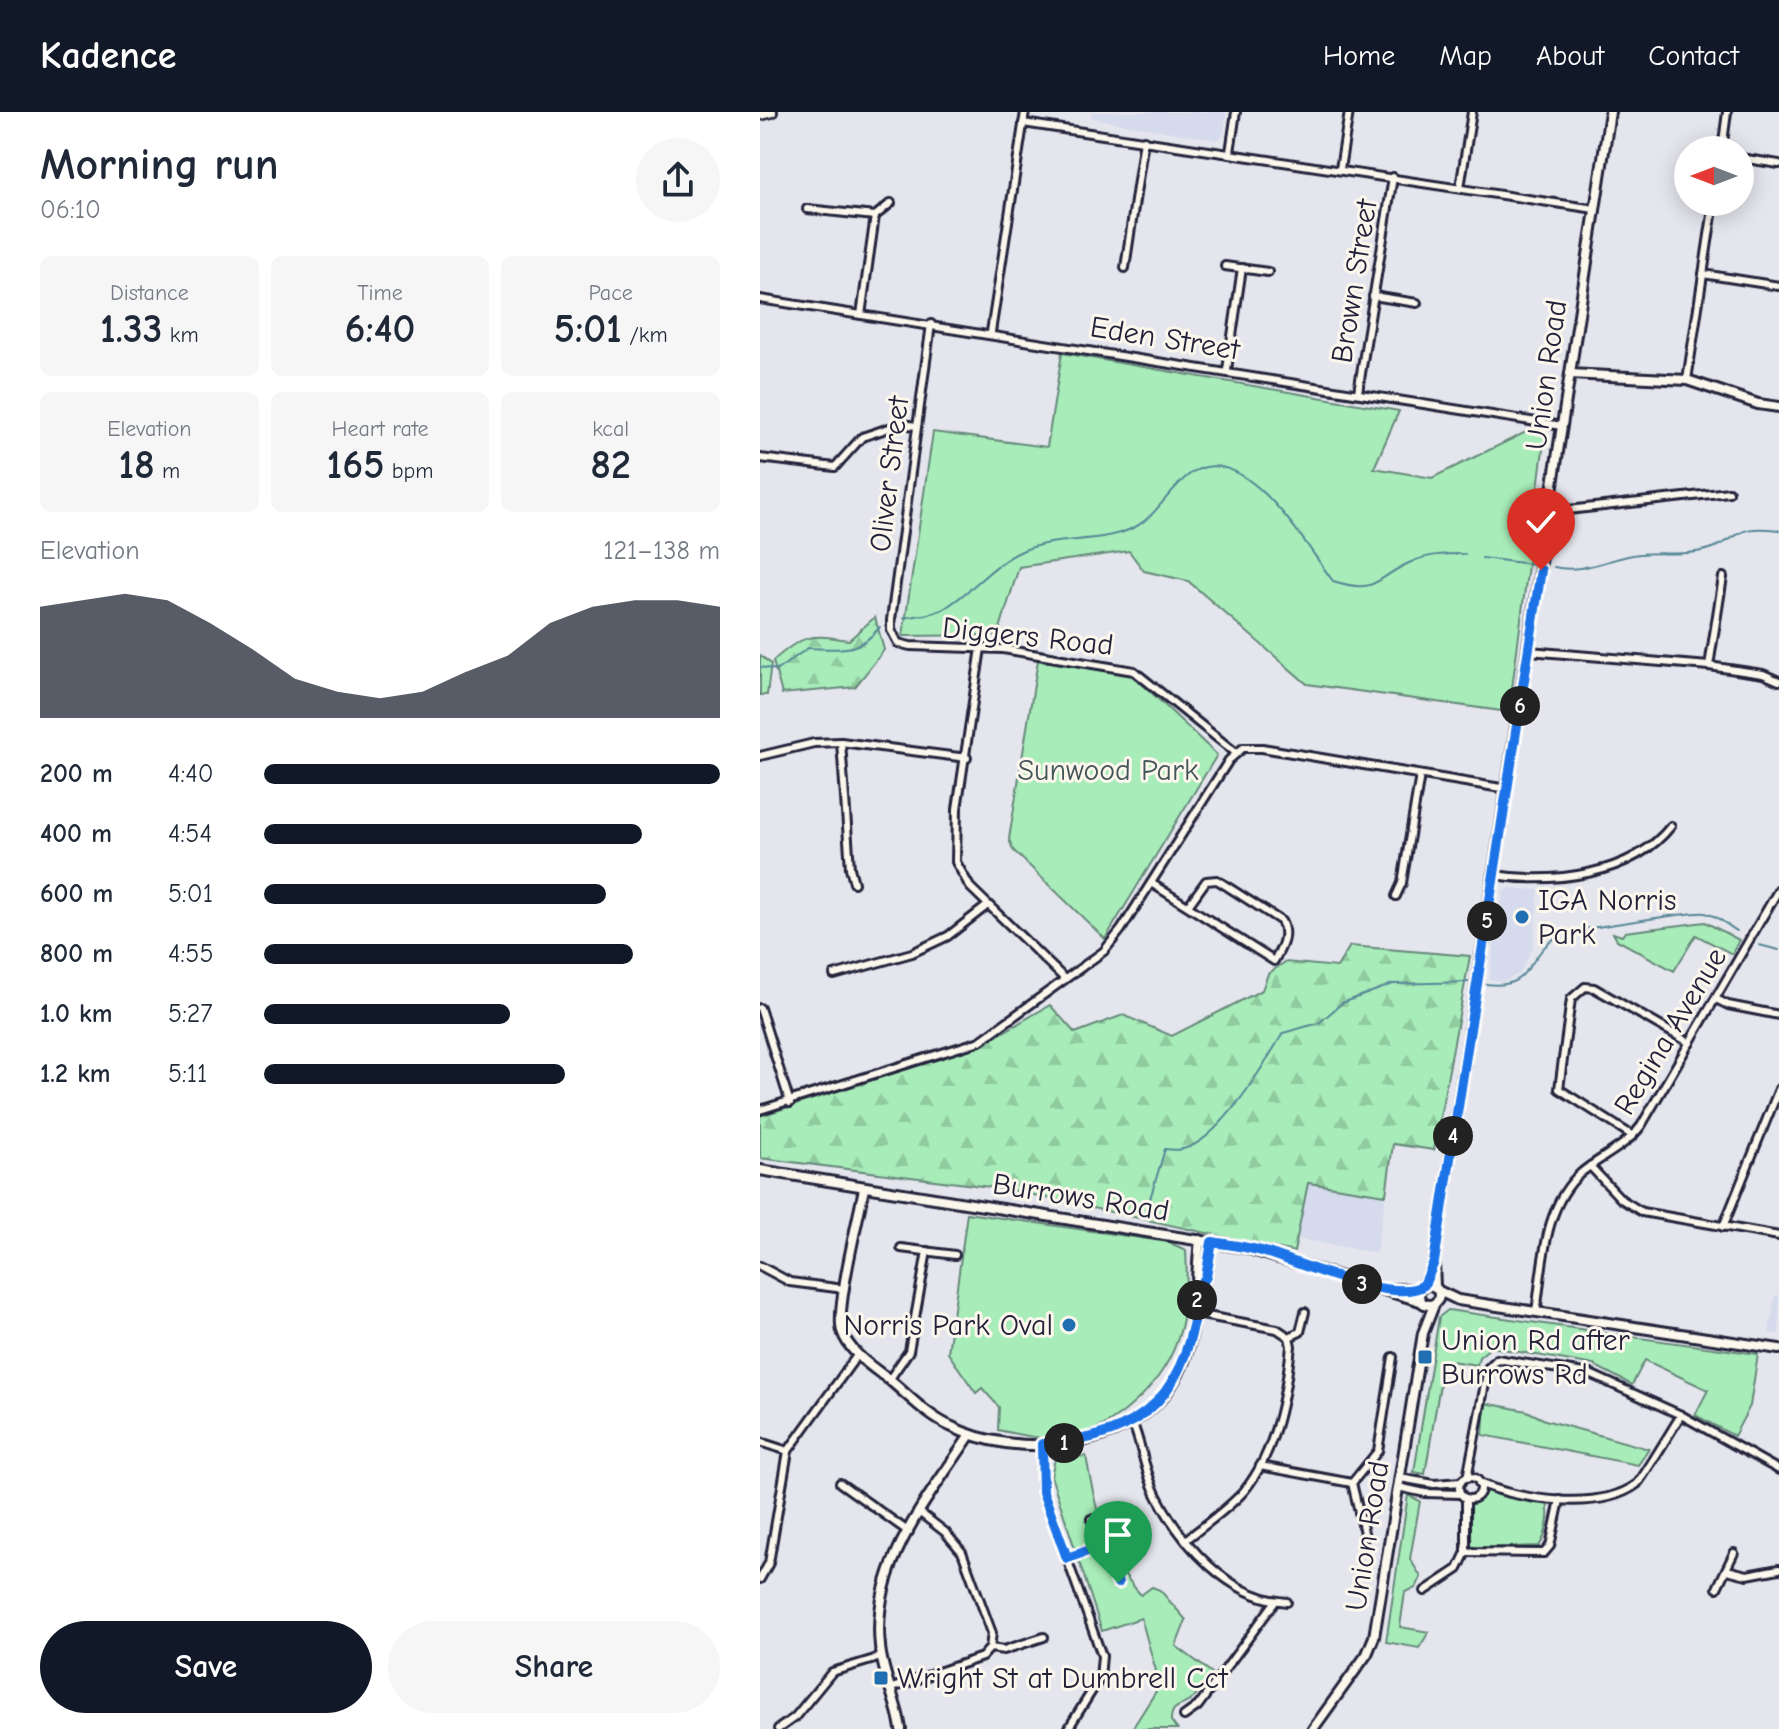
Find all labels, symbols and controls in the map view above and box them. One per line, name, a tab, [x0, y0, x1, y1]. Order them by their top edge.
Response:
text: Kadence	[40, 34, 176, 78]
text: Home	[1323, 40, 1395, 72]
text: Map	[1439, 40, 1492, 72]
text: About	[1536, 40, 1604, 72]
text: Contact	[1648, 40, 1739, 72]
north arrow	[1674, 136, 1754, 216]
map controls	[1674, 136, 1754, 216]
button: share	[636, 138, 720, 222]
text: Morning run	[40, 139, 279, 190]
text: 06:10	[40, 195, 101, 225]
street label: Brown Street	[1324, 195, 1385, 365]
text: Distance	[110, 280, 189, 306]
text: Time	[357, 280, 403, 306]
text: Pace	[588, 280, 633, 306]
street label: Union Road	[1519, 298, 1574, 452]
text: 1.33	[100, 306, 162, 352]
text: 6:40	[345, 306, 415, 352]
text: 5:01	[554, 306, 622, 352]
street label: Eden Street	[1088, 309, 1244, 368]
text: km	[162, 322, 199, 348]
text: /km	[622, 322, 668, 348]
street label: Oliver Street	[863, 393, 917, 554]
text: Elevation	[107, 416, 191, 442]
text: Heart rate	[331, 416, 428, 442]
text: kcal	[592, 416, 629, 442]
text: 18	[118, 442, 155, 488]
text: 165	[327, 442, 384, 488]
text: 82	[590, 442, 631, 488]
text: m	[155, 458, 180, 484]
text: bpm	[384, 458, 433, 484]
pin	[1507, 488, 1575, 570]
icon: check	[1519, 500, 1563, 544]
text: Elevation	[40, 536, 140, 566]
text: 121–138 m	[603, 536, 720, 566]
street label: Diggers Road	[941, 610, 1115, 663]
pin: 6	[1500, 686, 1540, 726]
text: 6	[1514, 693, 1526, 719]
park label: Sunwood Park	[1018, 753, 1199, 788]
text: 200 m	[40, 759, 113, 789]
text: 4:40	[168, 759, 214, 789]
text: 400 m	[40, 819, 112, 849]
text: 4:54	[168, 819, 212, 849]
text: 600 m	[40, 879, 113, 909]
text: 5:01	[168, 879, 213, 909]
place label: IGA Norris Park	[1538, 883, 1677, 952]
pin: 5	[1467, 901, 1507, 941]
text: 5	[1481, 908, 1493, 934]
marker: IGA Norris Park	[1513, 908, 1531, 926]
text: 800 m	[40, 939, 113, 969]
text: 4:55	[168, 939, 213, 969]
street label: Regina Avenue	[1607, 941, 1734, 1121]
text: 1.0 km	[40, 999, 112, 1029]
text: 5:27	[168, 999, 213, 1029]
text: 1.2 km	[40, 1059, 111, 1089]
text: 5:11	[168, 1059, 207, 1089]
pin: 4	[1433, 1116, 1473, 1156]
text: 4	[1448, 1123, 1458, 1149]
street label: Burrows Road	[990, 1166, 1172, 1229]
pin: 3	[1342, 1264, 1382, 1304]
text: 3	[1357, 1271, 1367, 1297]
pin: 2	[1177, 1280, 1217, 1320]
text: 2	[1192, 1287, 1202, 1313]
place label: Norris Park Oval	[844, 1308, 1053, 1343]
marker: Norris Park Oval	[1060, 1316, 1078, 1334]
place label: Union Rd after Burrows Rd	[1441, 1323, 1630, 1392]
marker: Union Rd after Burrows Rd	[1416, 1348, 1434, 1366]
pin: 1	[1044, 1423, 1084, 1463]
text: 1	[1060, 1430, 1068, 1456]
street label: Union Road	[1338, 1459, 1397, 1614]
pin	[1084, 1501, 1152, 1583]
icon: arrive	[1096, 1513, 1140, 1557]
button: Save	[40, 1621, 372, 1713]
button: Share	[388, 1621, 720, 1713]
place label: Wright St at Dumbrell Cct	[897, 1661, 1229, 1696]
marker: Wright St at Dumbrell Cct	[872, 1669, 890, 1687]

